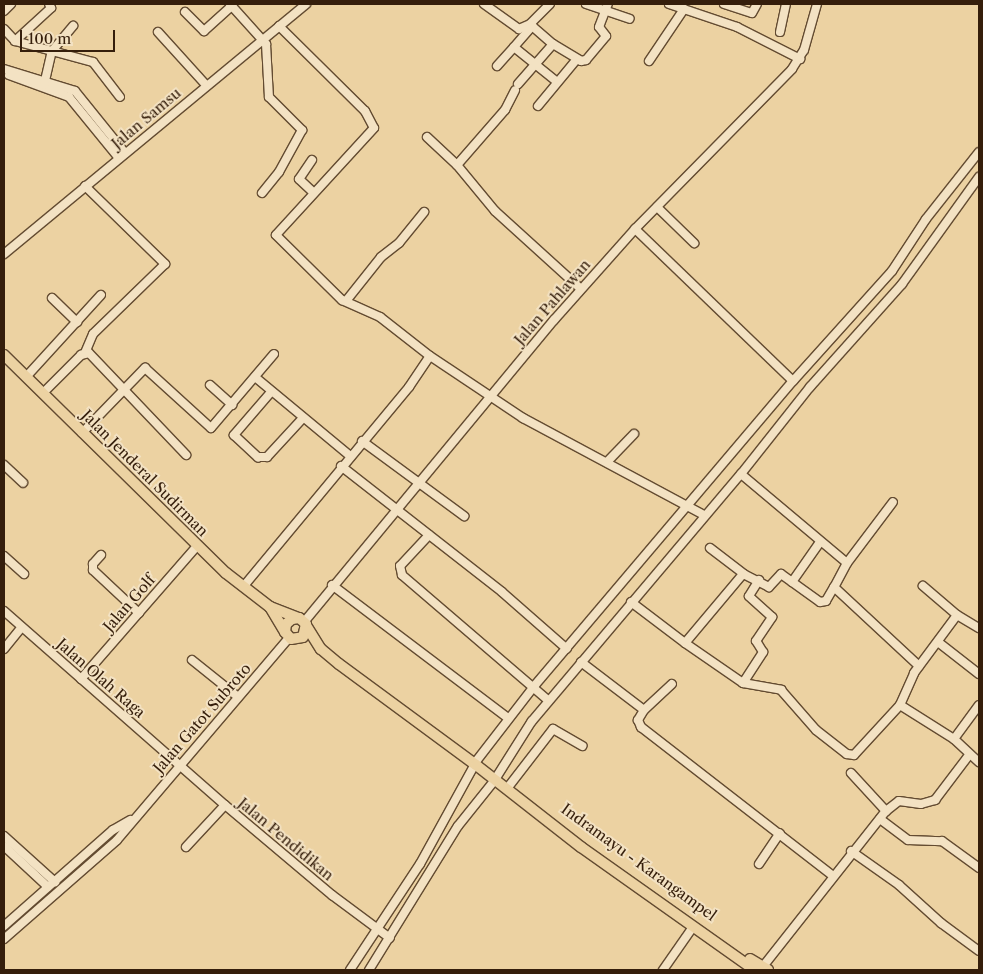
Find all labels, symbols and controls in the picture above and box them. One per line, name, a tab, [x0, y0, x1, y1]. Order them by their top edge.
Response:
scale bar	[22, 20, 118, 52]
text: 100 m	[28, 29, 71, 48]
street label: Jalan Samsu	[108, 84, 184, 152]
street label: Jalan Pahlawan	[510, 256, 594, 348]
street label: Jalan Jenderal Sudirman	[78, 406, 212, 540]
street label: Jalan Golf	[99, 571, 159, 635]
street label: Jalan Olah Raga	[53, 635, 149, 721]
street label: Jalan Gatot Subroto	[149, 659, 255, 777]
street label: Jalan Pendidikan	[235, 794, 337, 884]
street label: Indramayu - Karangampel	[558, 800, 720, 924]

